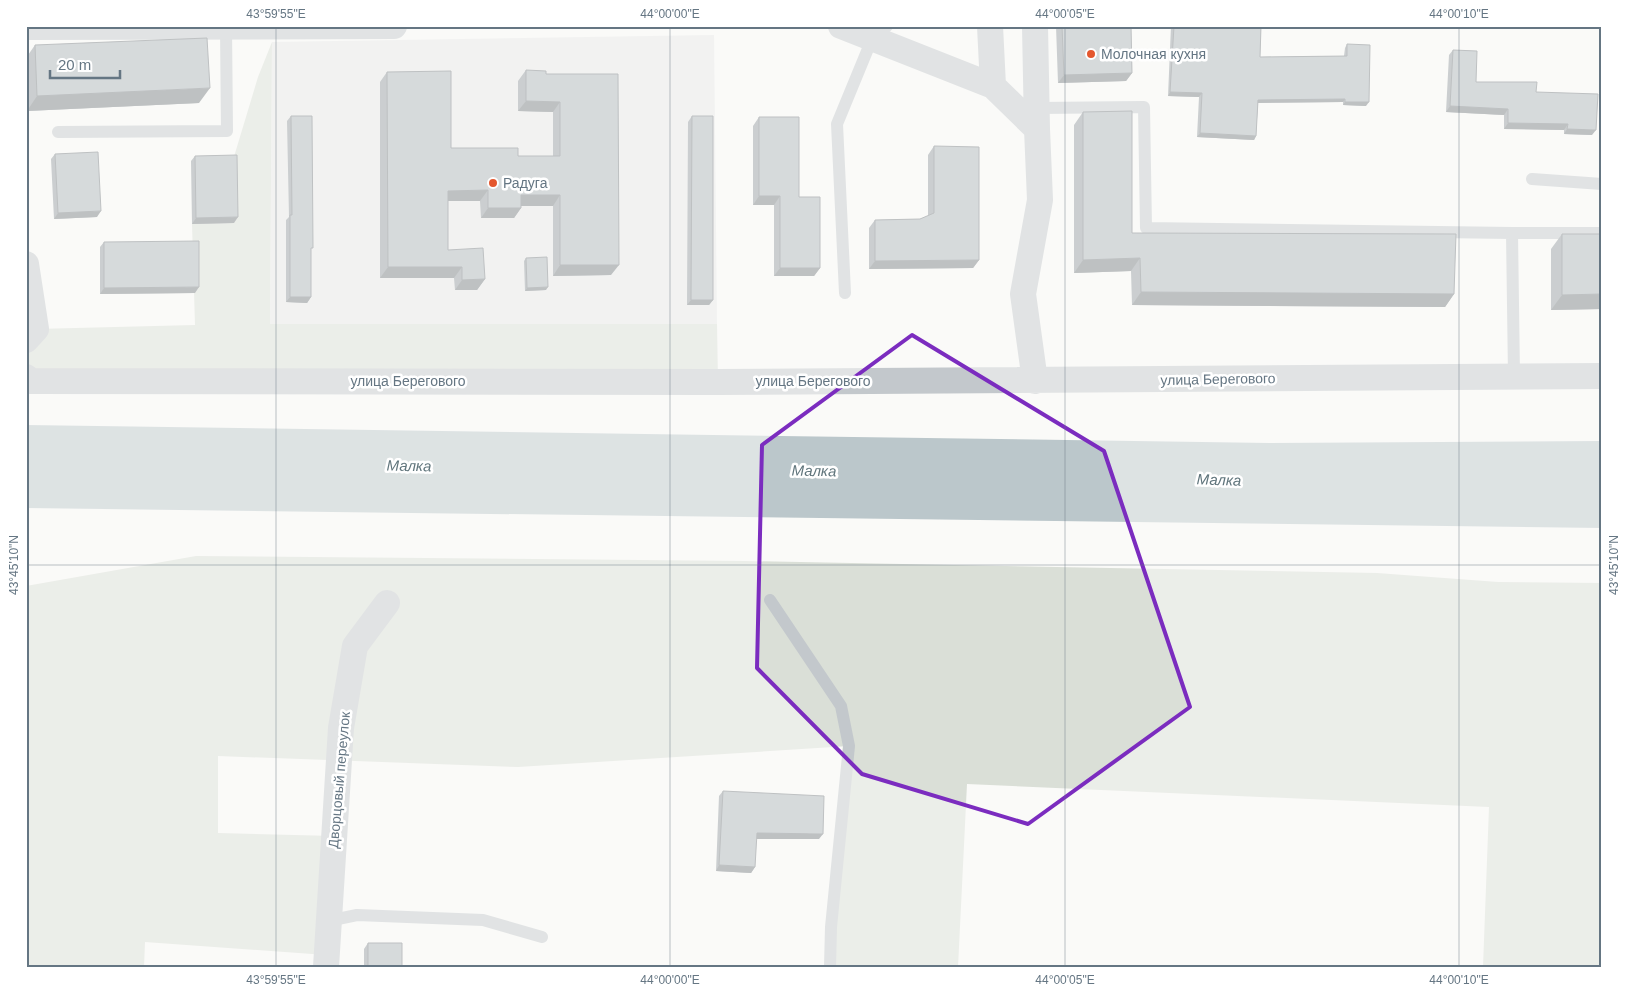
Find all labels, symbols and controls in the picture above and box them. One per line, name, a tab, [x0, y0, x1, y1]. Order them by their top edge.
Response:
text: 43°59'55"E	[246, 7, 306, 21]
text: 44°00'00"E	[640, 7, 700, 21]
text: 44°00'05"E	[1035, 7, 1095, 21]
text: 44°00'10"E	[1429, 7, 1489, 21]
place label: Молочная кухня	[1101, 46, 1206, 62]
scale bar	[50, 48, 120, 80]
marker: Молочная кухня	[1085, 48, 1097, 60]
text: 20 m	[58, 56, 91, 73]
place label: Радуга	[503, 175, 548, 191]
marker: Радуга	[487, 177, 499, 189]
street label: улица Берегового	[1160, 370, 1276, 388]
street label: улица Берегового	[350, 373, 466, 389]
street label: улица Берегового	[755, 373, 871, 389]
water label: Малка	[386, 457, 432, 474]
water label: Малка	[791, 462, 837, 479]
water label: Малка	[1196, 470, 1242, 489]
text: 43°45'10"N	[7, 535, 21, 595]
text: 43°45'10"N	[1607, 535, 1621, 595]
street label: Дворцовый переулок	[325, 710, 353, 849]
text: 43°59'55"E	[246, 973, 306, 987]
text: 44°00'00"E	[640, 973, 700, 987]
text: 44°00'05"E	[1035, 973, 1095, 987]
text: 44°00'10"E	[1429, 973, 1489, 987]

